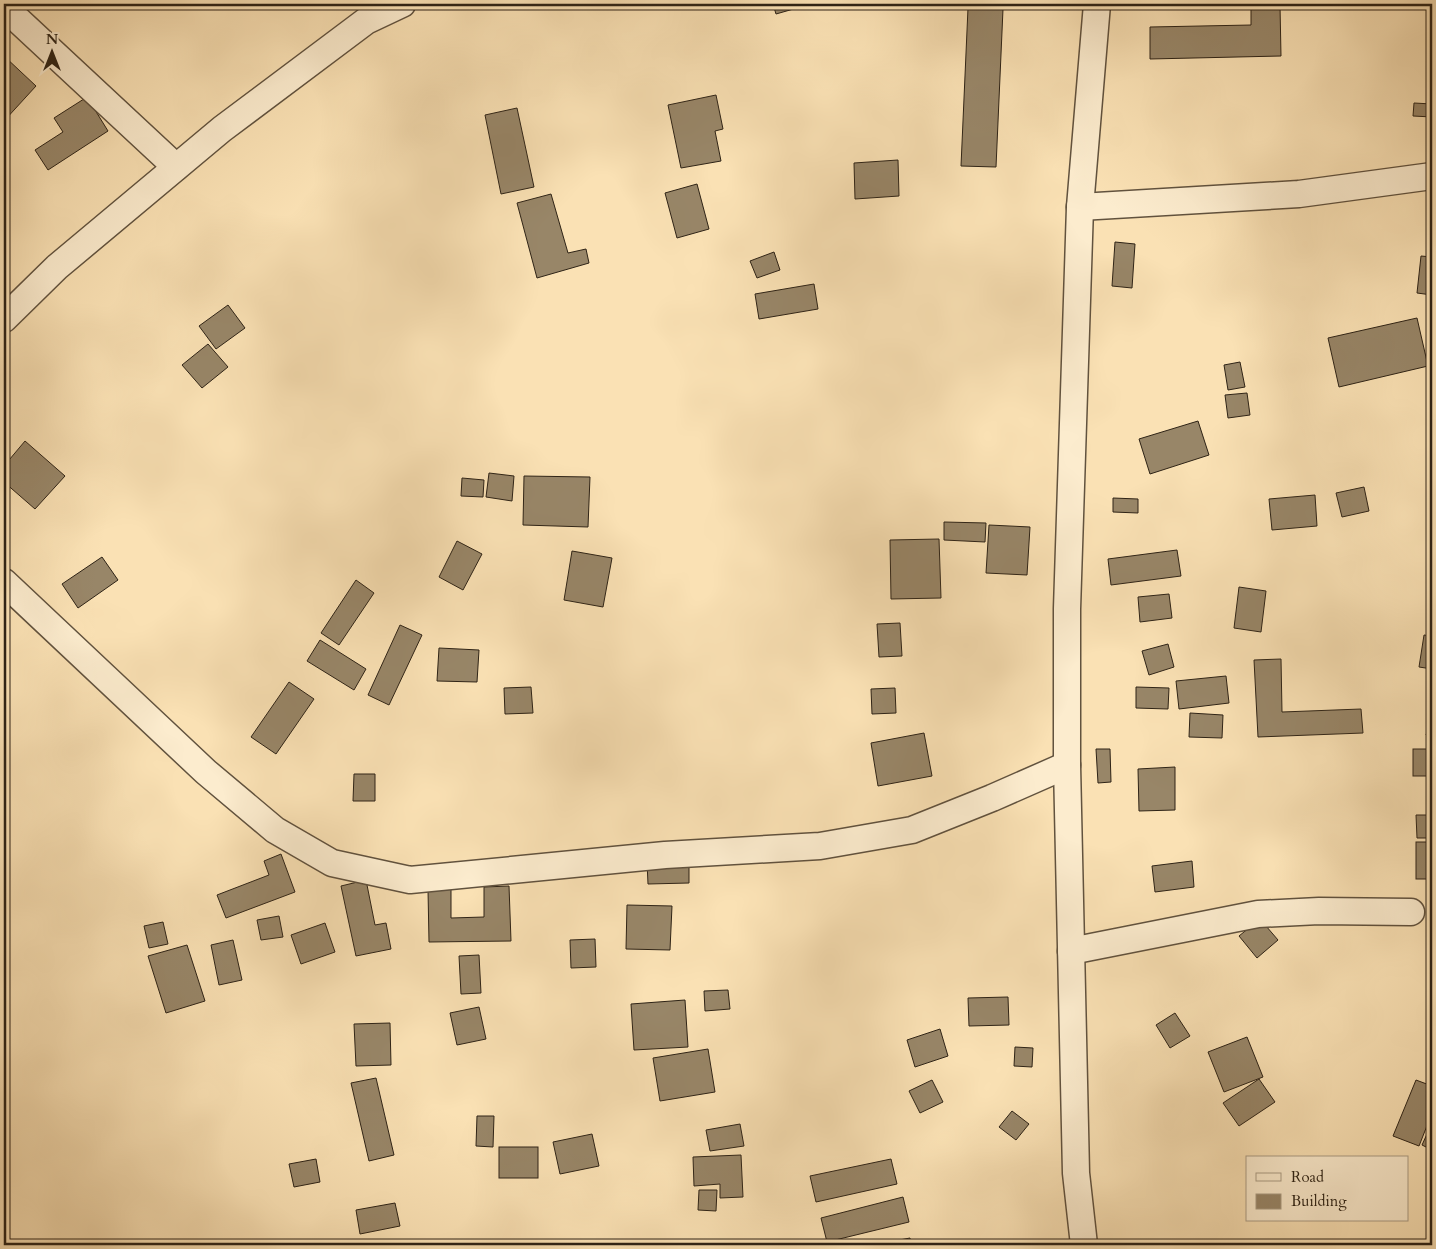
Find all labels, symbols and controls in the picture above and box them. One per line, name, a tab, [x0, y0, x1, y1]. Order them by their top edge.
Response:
north arrow	[28, 28, 78, 78]
text: N	[46, 30, 58, 49]
legend	[1246, 1156, 1408, 1222]
text: Road	[1291, 1167, 1324, 1187]
text: Building	[1291, 1191, 1347, 1211]

